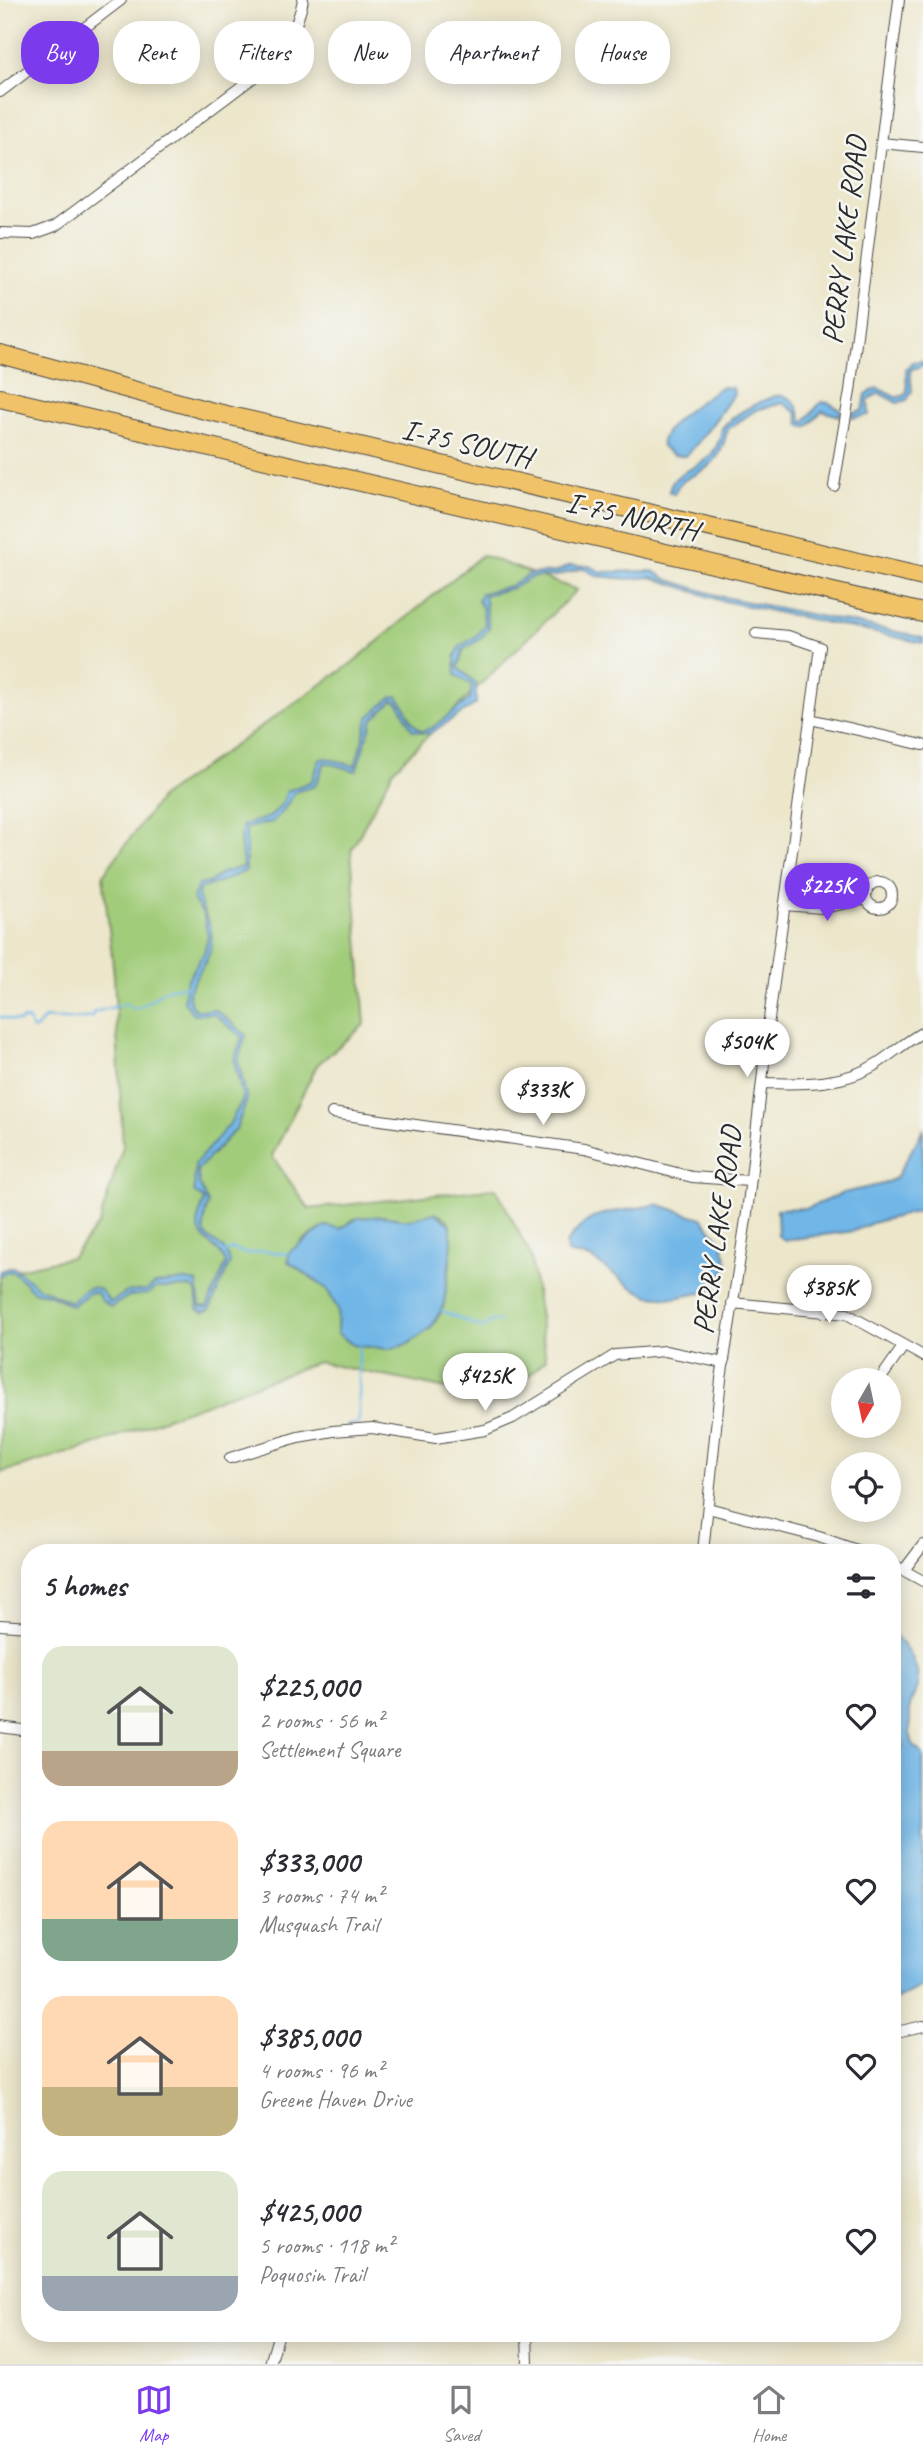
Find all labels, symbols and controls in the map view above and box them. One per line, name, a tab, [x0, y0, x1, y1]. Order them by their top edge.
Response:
chip: Buy	[21, 21, 99, 84]
chip: Rent	[113, 21, 200, 84]
chip: Filters	[214, 21, 314, 84]
chip: New	[328, 21, 411, 84]
chip: Apartment	[425, 21, 561, 84]
chip: House	[575, 21, 670, 84]
street label: PERRY LAKE ROAD	[812, 131, 876, 346]
street label: I-75 SOUTH	[399, 410, 540, 477]
street label: I-75 NORTH	[562, 482, 707, 551]
pin: $225K	[778, 864, 876, 923]
text: $225K	[801, 871, 853, 900]
pin: $504K	[698, 1020, 796, 1079]
text: $504K	[721, 1027, 773, 1056]
pin: $333K	[494, 1068, 592, 1127]
text: $333K	[516, 1075, 570, 1104]
street label: PERRY LAKE ROAD	[684, 1121, 751, 1336]
pin: $385K	[780, 1266, 878, 1325]
text: $385K	[803, 1273, 855, 1302]
pin: $425K	[436, 1354, 534, 1413]
text: $425K	[459, 1361, 511, 1390]
north arrow	[831, 1368, 901, 1438]
map controls	[831, 1368, 901, 1522]
button: locate	[831, 1452, 901, 1522]
text: 5 homes	[42, 1567, 126, 1605]
icon: filters	[842, 1567, 880, 1605]
text: $225,000	[259, 1668, 359, 1706]
icon: home	[98, 1674, 182, 1758]
icon: heart	[842, 1697, 880, 1735]
text: 2 rooms · 56 m²	[259, 1706, 383, 1735]
text: Settlement Square	[259, 1735, 400, 1764]
text: $333,000	[259, 1843, 359, 1881]
icon: home	[98, 1849, 182, 1933]
icon: heart	[842, 1872, 880, 1910]
text: 3 rooms · 74 m²	[259, 1881, 383, 1910]
text: Musquash Trail	[259, 1910, 378, 1939]
text: $385,000	[259, 2018, 359, 2056]
icon: home	[98, 2024, 182, 2108]
icon: heart	[842, 2047, 880, 2085]
text: 4 rooms · 96 m²	[259, 2056, 383, 2085]
text: Greene Haven Drive	[259, 2085, 412, 2114]
text: $425,000	[259, 2193, 359, 2231]
icon: home	[98, 2199, 182, 2283]
icon: heart	[842, 2222, 880, 2260]
text: 5 rooms · 118 m²	[259, 2231, 394, 2260]
text: Poquosin Trail	[259, 2260, 365, 2289]
tab: Map	[135, 2381, 173, 2447]
tab: Saved	[442, 2381, 480, 2447]
tab: Home	[750, 2381, 788, 2447]

